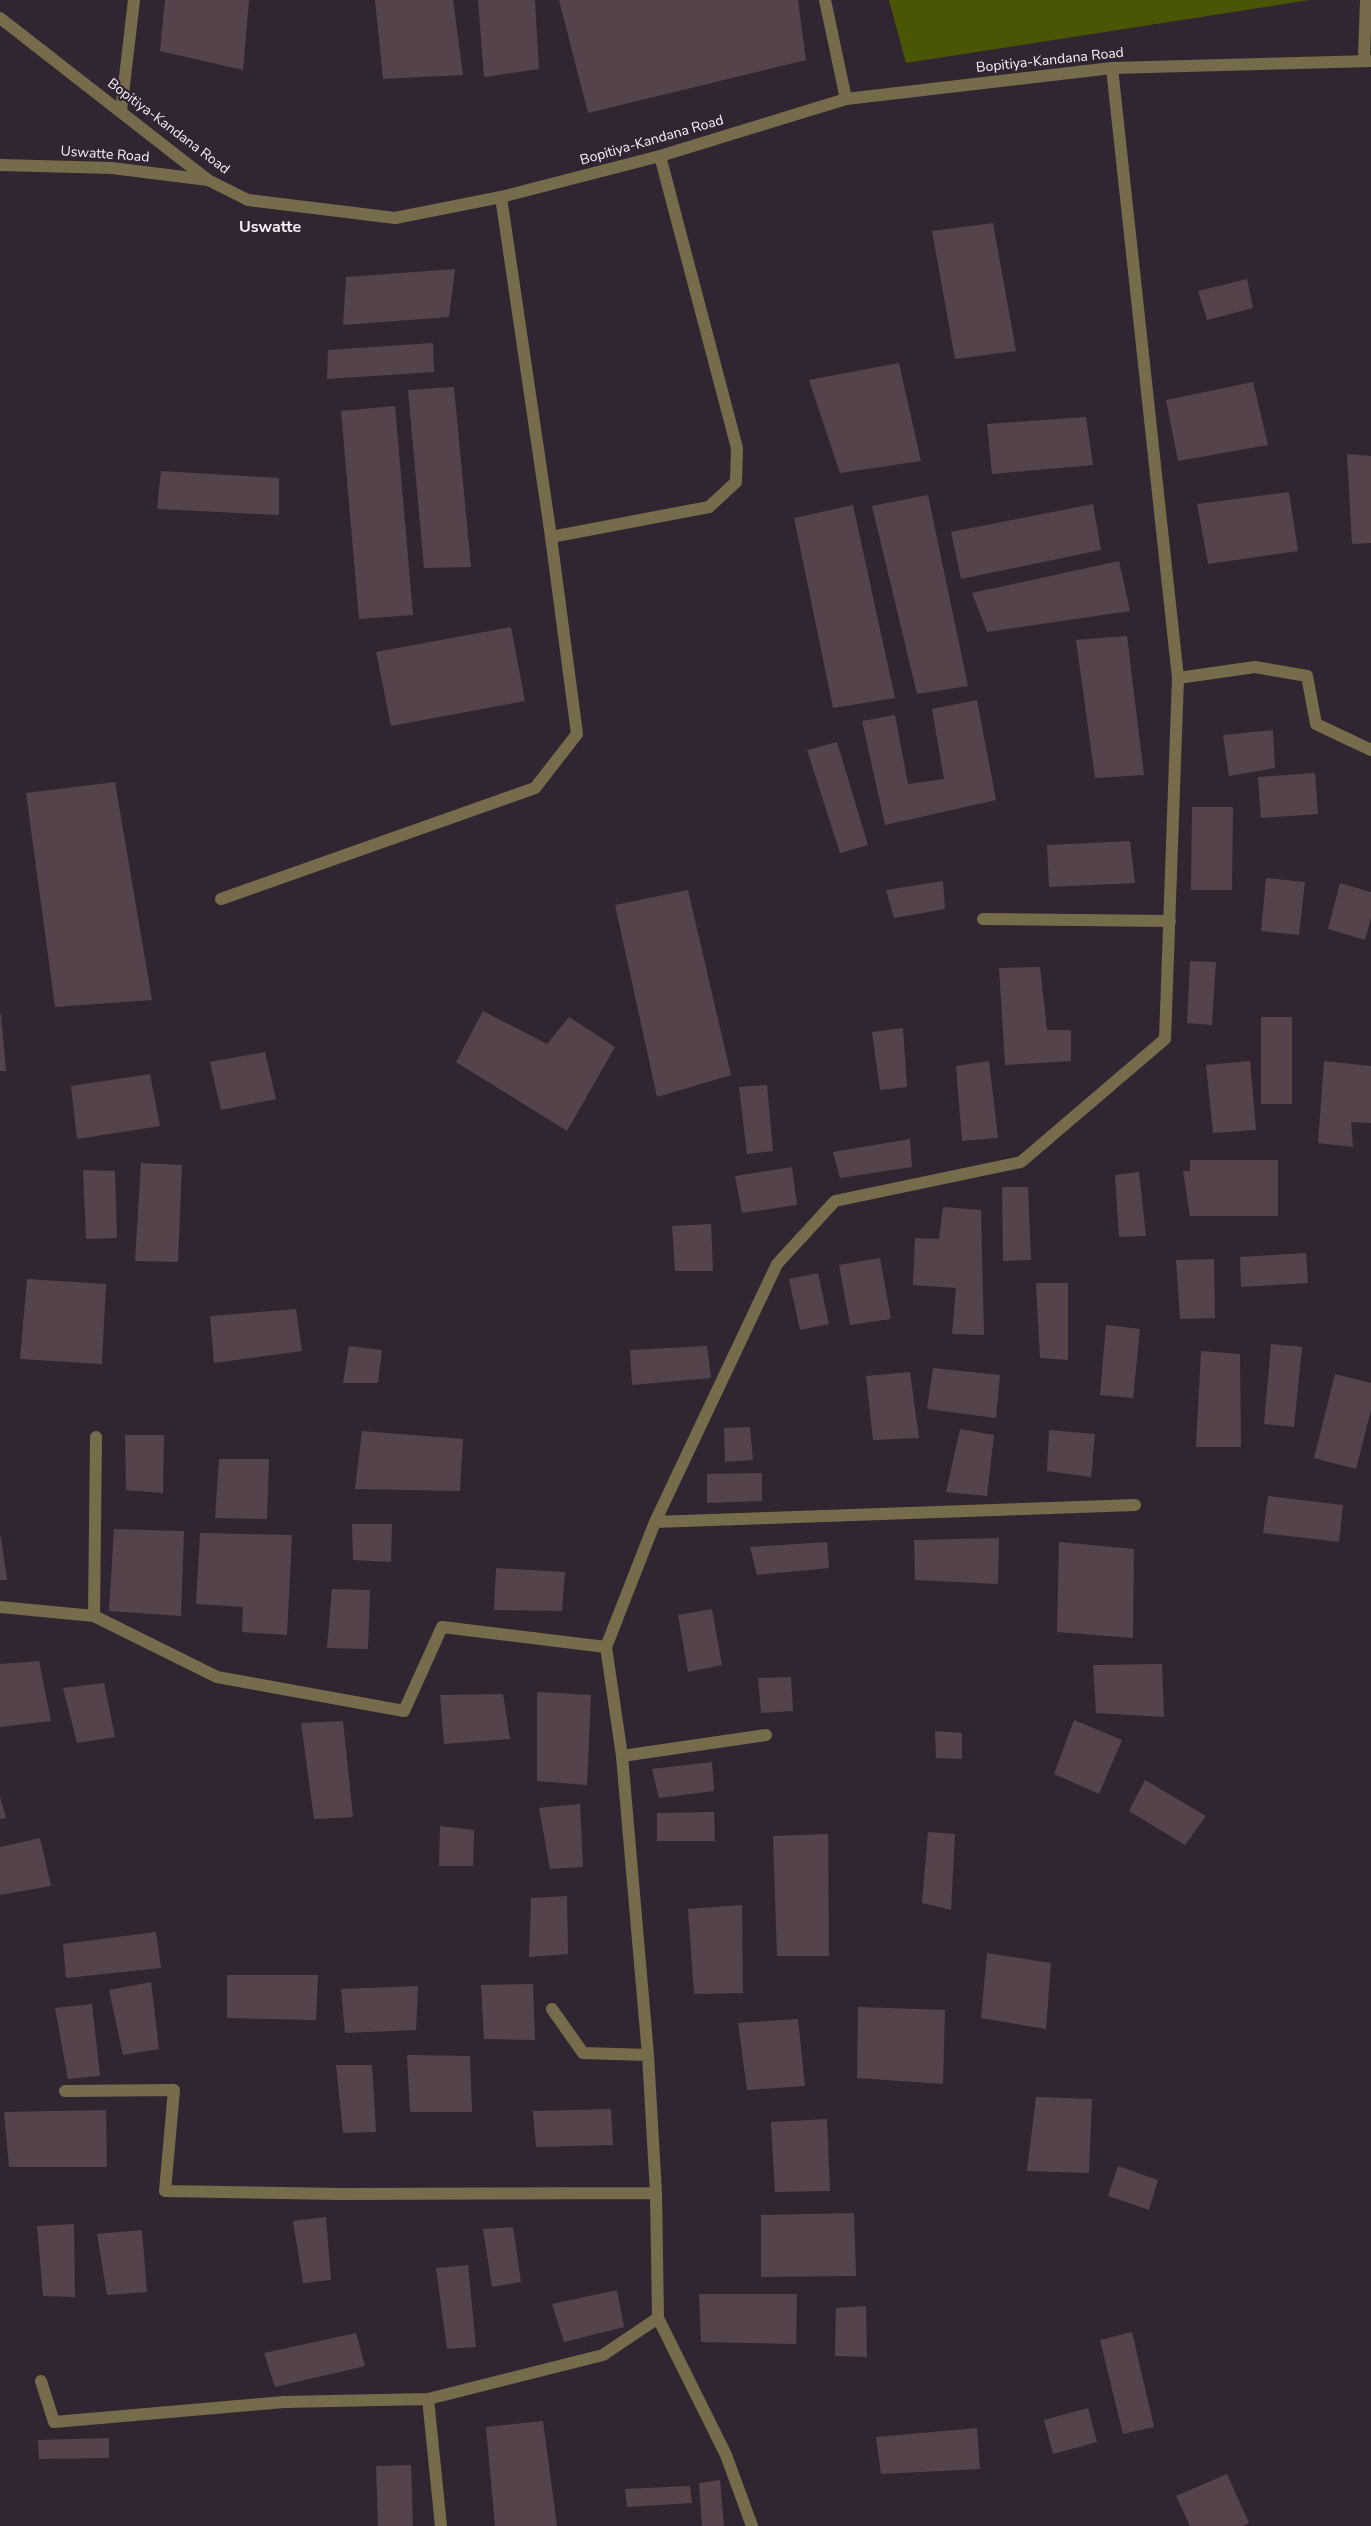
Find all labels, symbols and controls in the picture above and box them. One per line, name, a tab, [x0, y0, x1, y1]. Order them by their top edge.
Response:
street label: Bopitiya-Kandana Road	[975, 45, 1125, 77]
street label: Bopitiya-Kandana Road	[104, 76, 232, 178]
street label: Bopitiya-Kandana Road	[578, 112, 726, 170]
street label: Uswatte Road	[60, 144, 150, 166]
district label: Uswatte	[239, 218, 301, 238]

